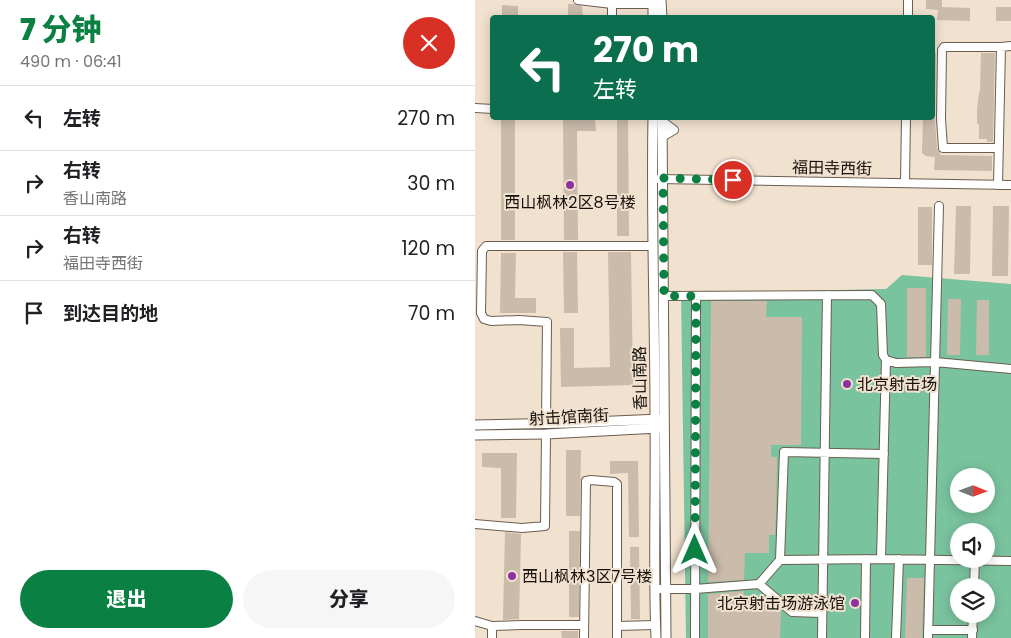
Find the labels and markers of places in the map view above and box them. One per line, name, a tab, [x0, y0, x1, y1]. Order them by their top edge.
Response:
pin	[712, 159, 754, 201]
marker: 西山枫林2区8号楼	[564, 179, 576, 191]
place label: 西山枫林2区8号楼	[504, 191, 636, 214]
place label: 北京射击场	[857, 373, 937, 396]
marker: 北京射击场	[841, 378, 853, 390]
place label: 西山枫林3区7号楼	[522, 565, 652, 588]
marker: 西山枫林3区7号楼	[506, 570, 518, 582]
place label: 北京射击场游泳馆	[717, 592, 845, 615]
marker: 北京射击场游泳馆	[849, 597, 861, 609]

